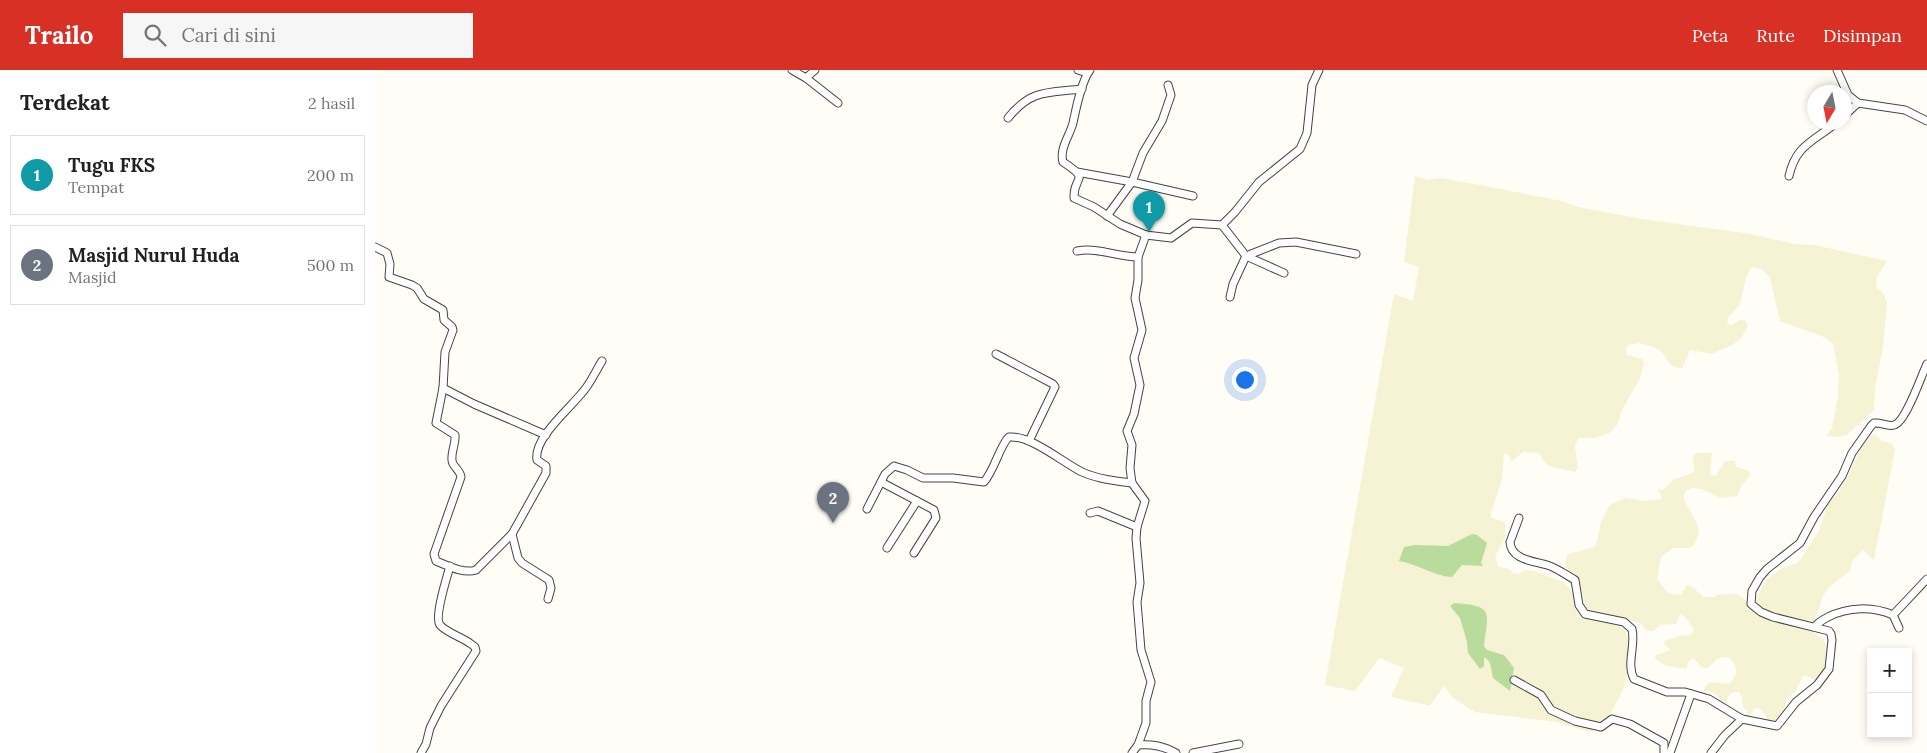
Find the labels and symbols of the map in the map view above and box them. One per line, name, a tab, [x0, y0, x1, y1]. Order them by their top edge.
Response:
north arrow	[1807, 85, 1852, 130]
pin: 1	[1133, 191, 1165, 232]
your location	[1232, 367, 1258, 393]
pin: 2	[817, 482, 849, 523]

